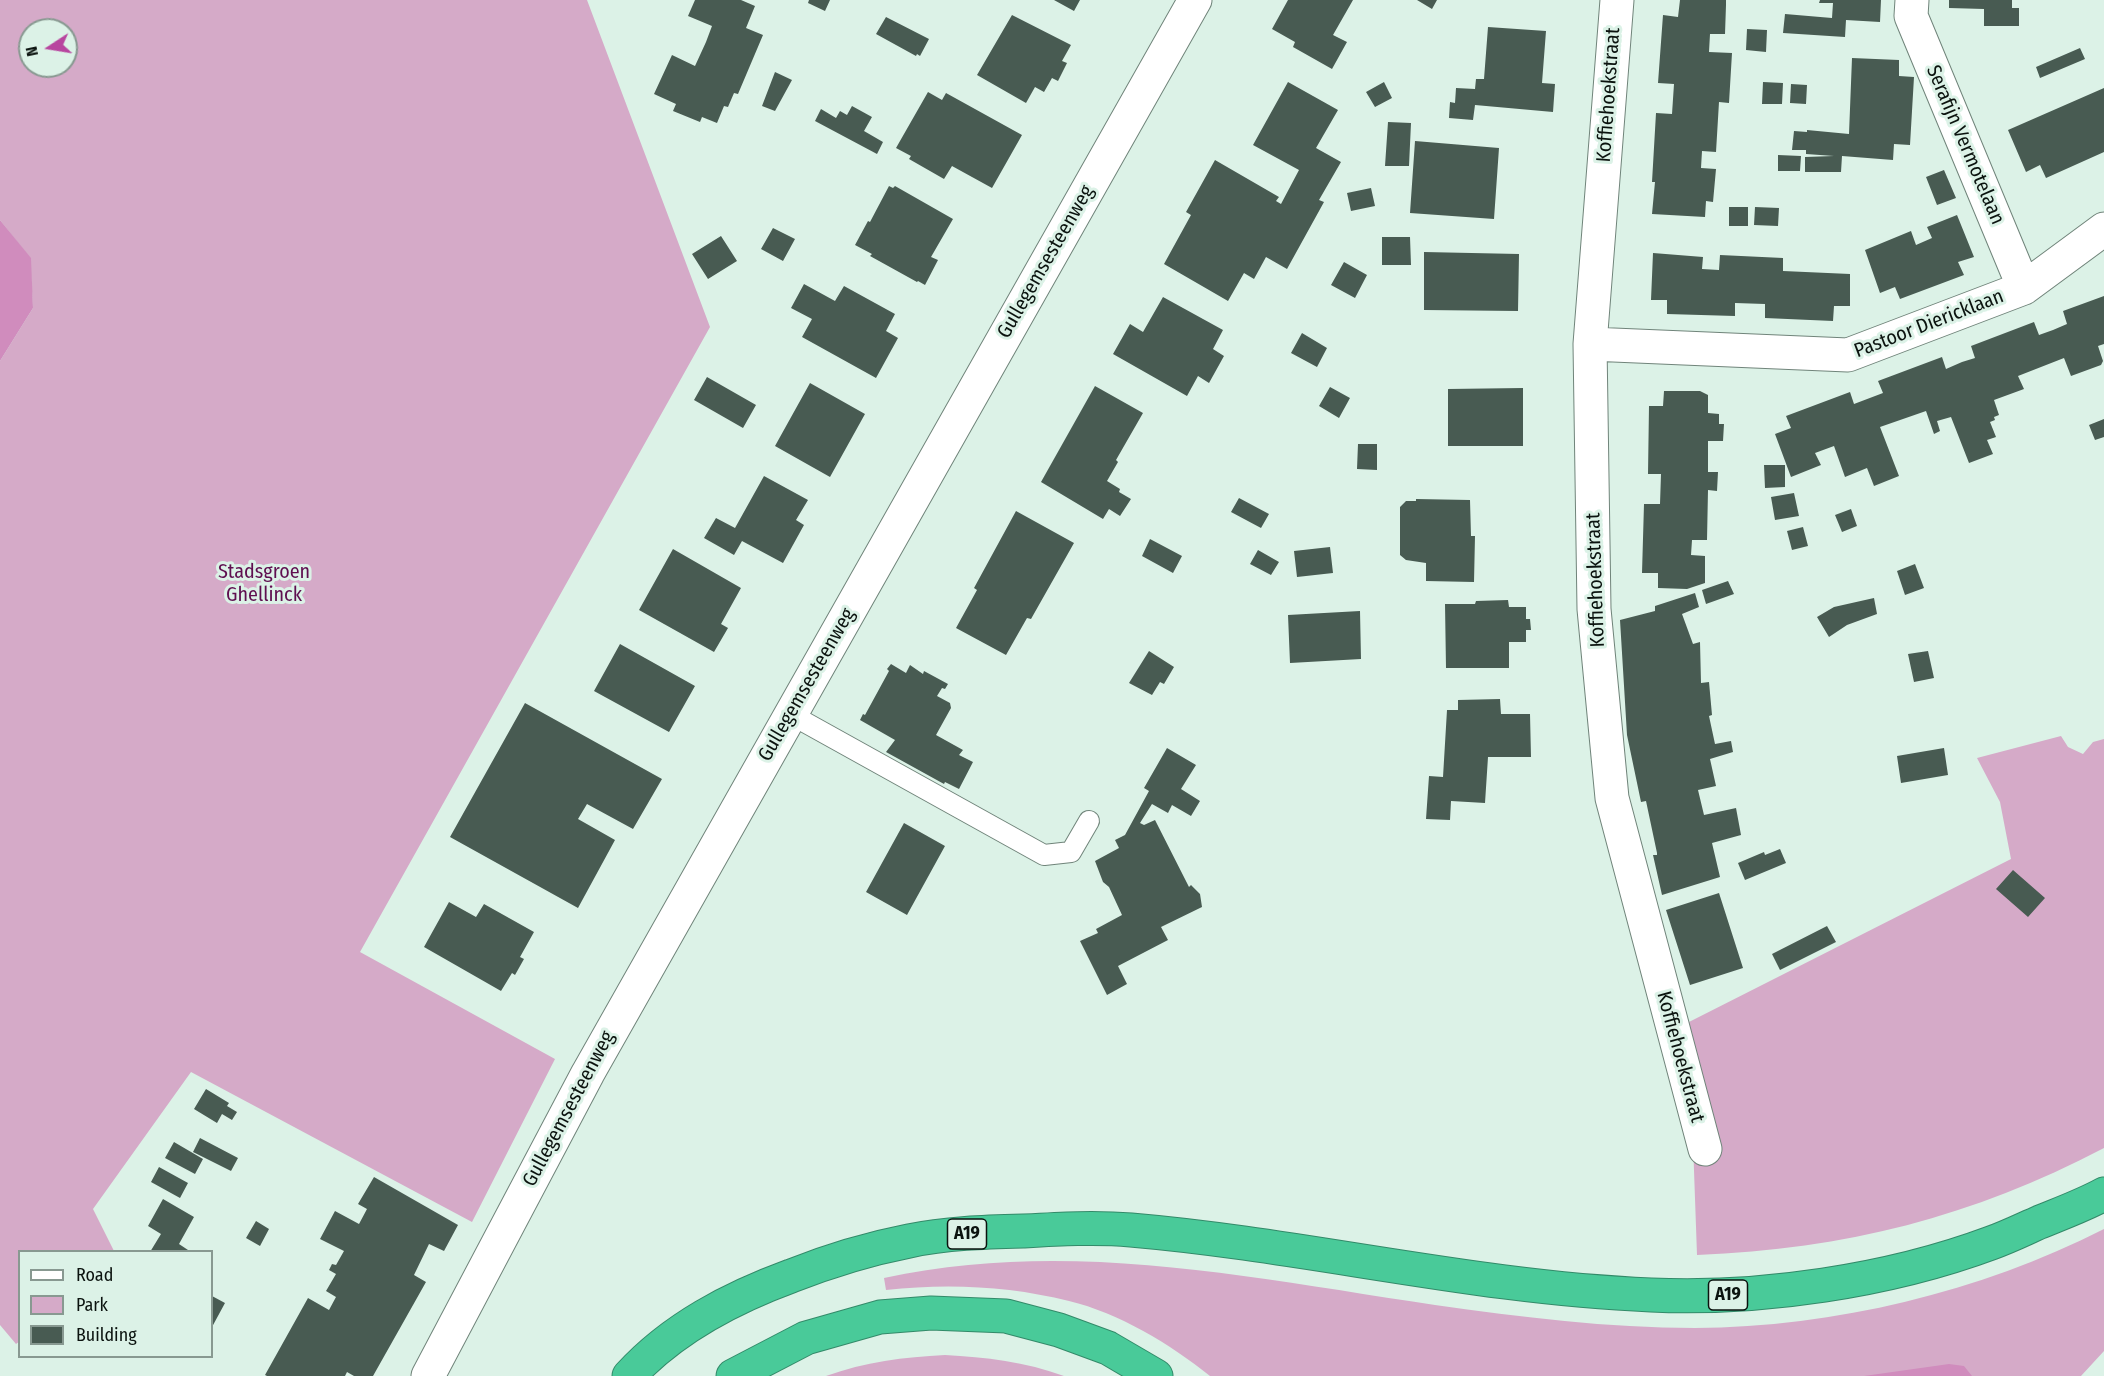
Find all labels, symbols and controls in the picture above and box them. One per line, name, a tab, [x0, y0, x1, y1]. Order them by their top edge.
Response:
north arrow	[18, 18, 78, 78]
street label: Koffiehoekstraat	[1592, 27, 1626, 163]
text: N	[22, 45, 42, 58]
street label: Serafijn Vermotelaan	[1921, 62, 2009, 228]
street label: Gullegemsesteenweg	[992, 181, 1100, 343]
street label: Pastoor Diericklaan	[1851, 284, 2007, 364]
street label: Koffiehoekstraat	[1582, 512, 1610, 648]
park label: Stadsgroen Ghellinck	[218, 560, 310, 607]
street label: Gullegemsesteenweg	[753, 604, 861, 766]
street label: Koffiehoekstraat	[1651, 989, 1709, 1125]
street label: Gullegemsesteenweg	[518, 1027, 620, 1191]
road number: A19	[948, 1219, 986, 1249]
legend	[18, 1250, 213, 1358]
text: Road	[76, 1264, 113, 1286]
road number: A19	[1708, 1280, 1748, 1310]
text: Park	[76, 1294, 108, 1316]
text: Building	[76, 1324, 137, 1346]

